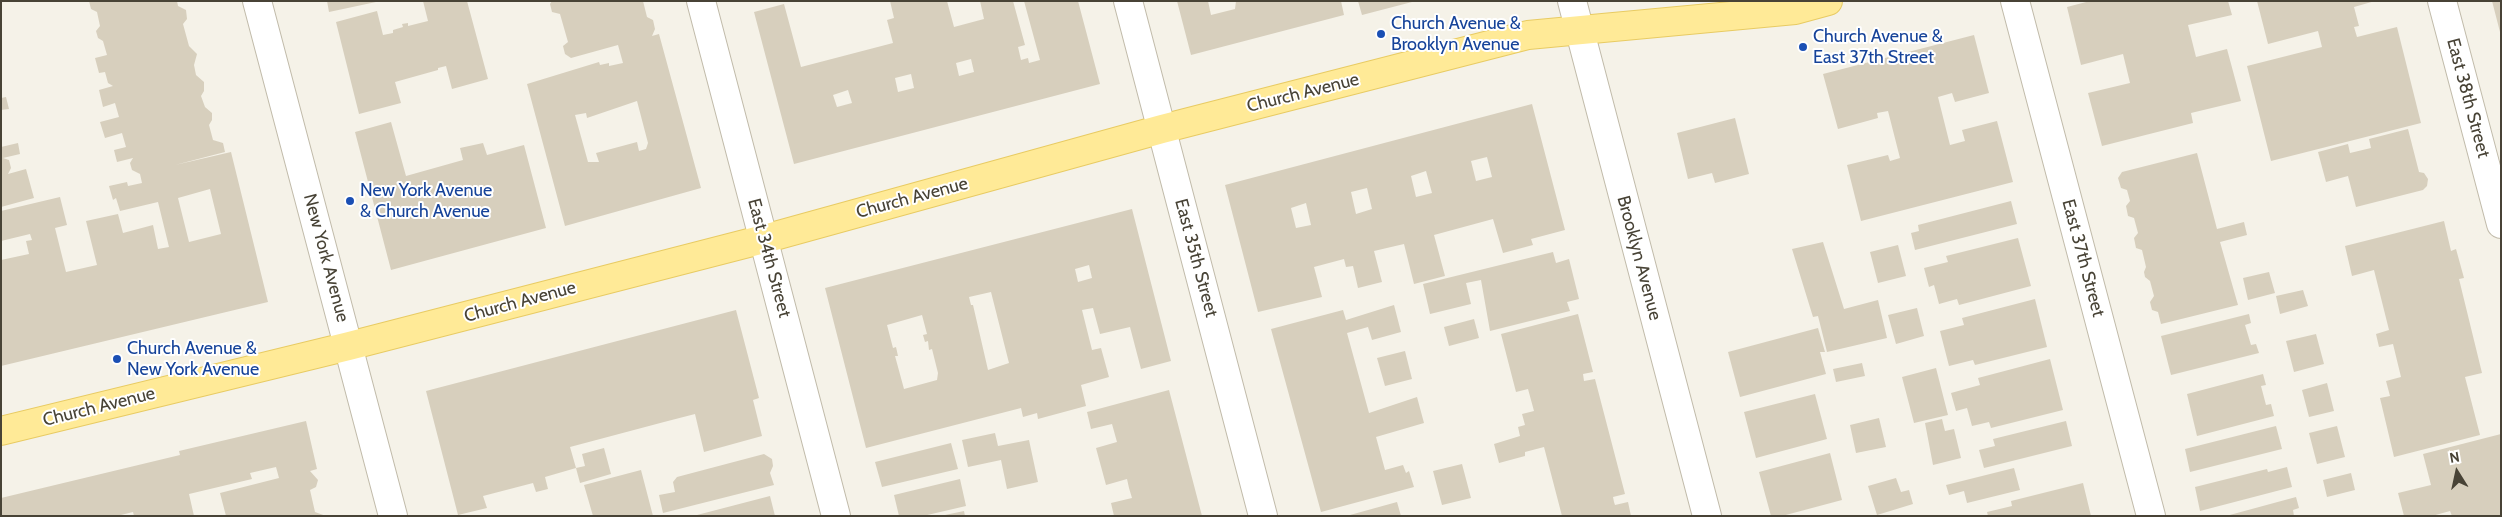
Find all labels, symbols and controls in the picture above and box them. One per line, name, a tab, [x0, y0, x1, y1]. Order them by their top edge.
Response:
place label: Church Avenue & Brooklyn Avenue	[1391, 13, 1521, 56]
place label: Church Avenue & East 37th Street	[1813, 26, 1943, 68]
marker: Church Avenue & Brooklyn Avenue	[1375, 28, 1387, 40]
street label: East 38th Street	[2442, 36, 2494, 160]
marker: Church Avenue & East 37th Street	[1797, 41, 1809, 53]
street label: Church Avenue	[1245, 69, 1361, 117]
street label: Church Avenue	[854, 173, 970, 223]
place label: New York Avenue & Church Avenue	[360, 180, 492, 222]
street label: New York Avenue	[298, 191, 354, 325]
street label: Brooklyn Avenue	[1612, 193, 1666, 323]
marker: New York Avenue & Church Avenue	[344, 195, 356, 207]
street label: East 34th Street	[743, 196, 795, 320]
street label: East 35th Street	[1170, 196, 1222, 320]
street label: East 37th Street	[2057, 197, 2109, 319]
street label: Church Avenue	[462, 277, 578, 327]
place label: Church Avenue & New York Avenue	[127, 338, 259, 380]
marker: Church Avenue & New York Avenue	[111, 353, 123, 365]
street label: Church Avenue	[41, 383, 157, 431]
north arrow	[2432, 447, 2482, 497]
text: N	[2448, 448, 2461, 467]

